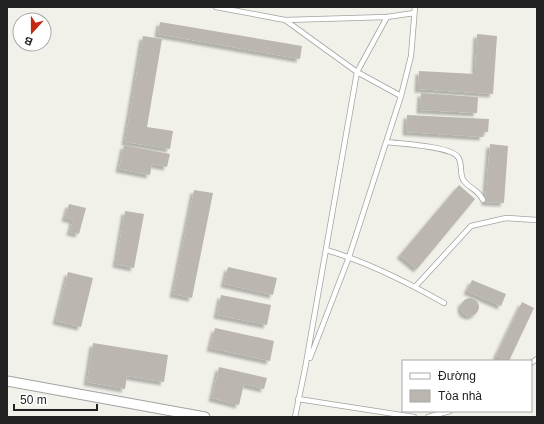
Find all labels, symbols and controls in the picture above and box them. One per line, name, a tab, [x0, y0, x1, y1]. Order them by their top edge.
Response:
north arrow	[12, 12, 52, 52]
text: B	[23, 34, 34, 48]
legend	[402, 360, 532, 412]
text: Đường	[438, 369, 476, 383]
scale bar	[14, 386, 97, 412]
text: Tòa nhà	[438, 389, 482, 403]
text: 50 m	[20, 393, 47, 407]

